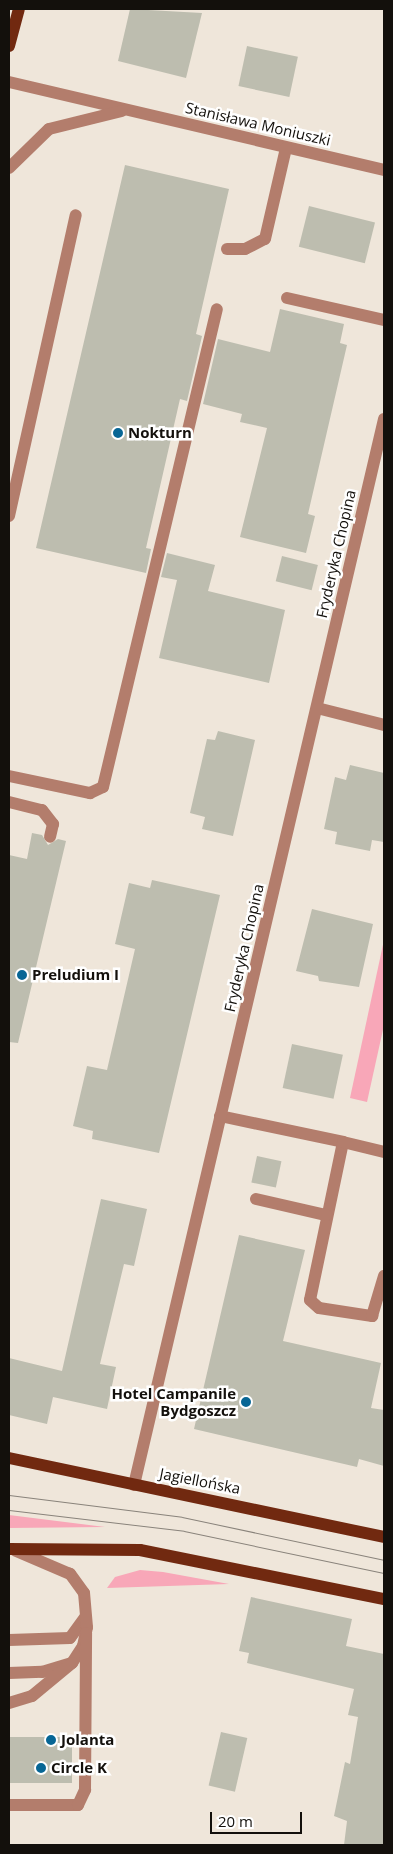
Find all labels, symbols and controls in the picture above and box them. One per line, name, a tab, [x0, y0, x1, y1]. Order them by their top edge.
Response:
street label: Stanisława Moniuszki	[184, 99, 332, 149]
place label: Nokturn	[128, 424, 192, 442]
marker: Nokturn	[112, 427, 124, 439]
street label: Fryderyka Chopina	[313, 488, 359, 620]
street label: Fryderyka Chopina	[221, 882, 267, 1014]
place label: Preludium I	[32, 966, 119, 984]
marker: Preludium I	[16, 969, 28, 981]
place label: Hotel Campanile Bydgoszcz	[112, 1384, 236, 1419]
marker: Hotel Campanile Bydgoszcz	[240, 1396, 252, 1408]
street label: Jagiellońska	[158, 1464, 242, 1498]
place label: Jolanta	[61, 1731, 114, 1749]
marker: Jolanta	[45, 1734, 57, 1746]
place label: Circle K	[51, 1759, 107, 1777]
marker: Circle K	[35, 1762, 47, 1774]
scale bar	[213, 1802, 306, 1834]
text: 20 m	[218, 1811, 253, 1831]

